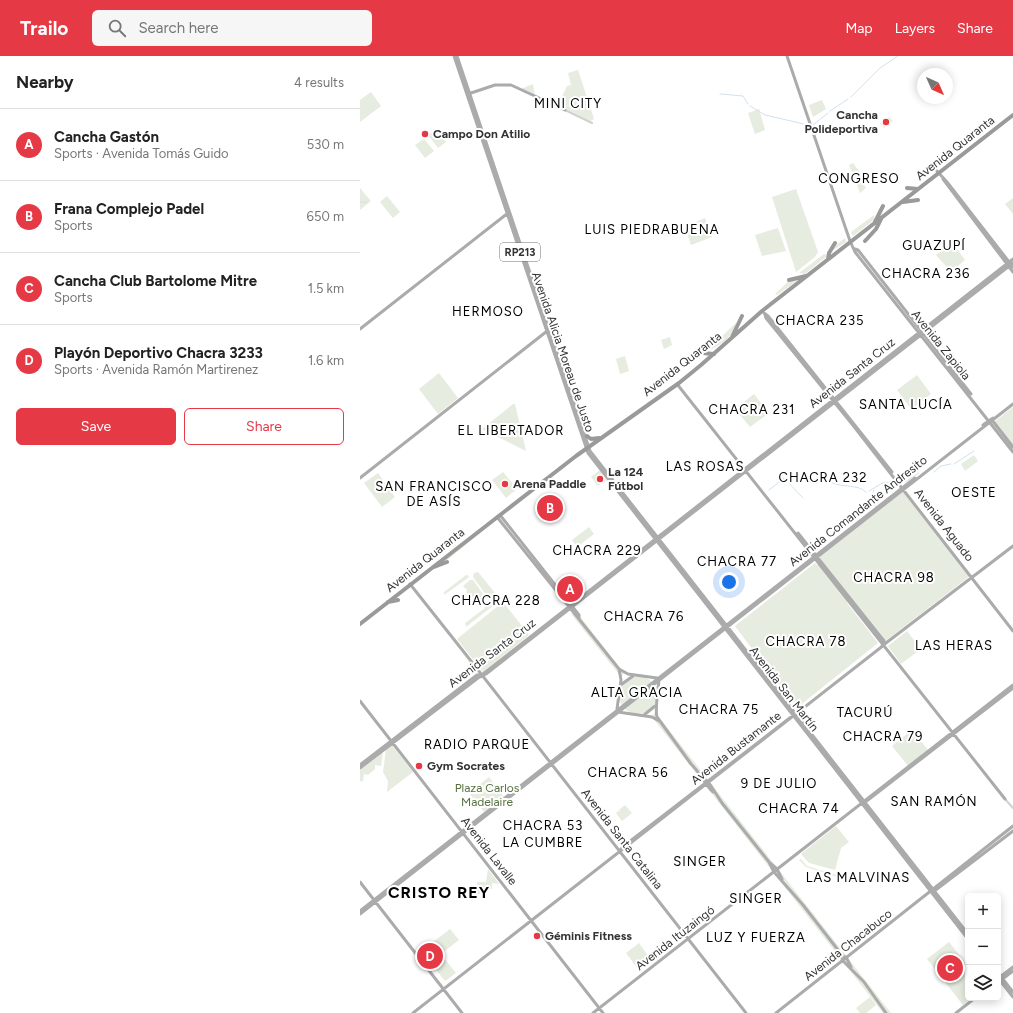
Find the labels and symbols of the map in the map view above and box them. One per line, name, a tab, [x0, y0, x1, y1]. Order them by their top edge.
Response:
north arrow	[917, 68, 953, 104]
district label: MINI CITY	[534, 96, 602, 111]
place label: Cancha Polideportiva	[804, 108, 878, 136]
street label: Avenida Quaranta	[913, 113, 997, 183]
marker: Cancha Polideportiva	[881, 117, 891, 127]
place label: Campo Don Atilio	[433, 127, 530, 141]
marker: Campo Don Atilio	[420, 129, 430, 139]
district label: CONGRESO	[818, 171, 900, 186]
district label: LUIS PIEDRABUENA	[584, 222, 720, 237]
district label: GUAZUPÍ	[902, 238, 966, 253]
road number: RP213	[500, 243, 540, 261]
district label: CHACRA 236	[882, 266, 970, 281]
street label: Avenida Alicia Moreau de Justo	[529, 270, 597, 434]
district label: HERMOSO	[452, 304, 524, 319]
street label: Avenida Zapiola	[909, 307, 973, 383]
district label: CHACRA 235	[775, 313, 865, 328]
street label: Avenida Quaranta	[640, 329, 724, 399]
street label: Avenida Santa Cruz	[806, 335, 898, 411]
district label: SANTA LUCÍA	[859, 397, 953, 412]
district label: CHACRA 231	[709, 402, 795, 417]
district label: EL LIBERTADOR	[458, 423, 564, 438]
street label: Avenida Comandante Andresito	[786, 453, 930, 569]
district label: LAS ROSAS	[666, 459, 744, 474]
place label: La 124 Fútbol	[608, 465, 644, 493]
district label: CHACRA 232	[779, 470, 867, 485]
marker: La 124 Fútbol	[595, 474, 605, 484]
place label: Arena Paddle	[513, 477, 587, 491]
district label: SAN FRANCISCO DE ASÍS	[375, 479, 493, 509]
marker: Arena Paddle	[500, 479, 510, 489]
district label: OESTE	[951, 485, 997, 500]
street label: Avenida Aguado	[911, 486, 977, 564]
pin: B	[537, 493, 563, 523]
street label: Avenida Quaranta	[383, 525, 467, 595]
district label: CHACRA 229	[552, 543, 642, 558]
district label: CHACRA 77	[697, 554, 777, 569]
district label: CHACRA 98	[853, 570, 935, 585]
your location	[719, 572, 739, 592]
pin: A	[557, 574, 583, 604]
district label: CHACRA 228	[451, 593, 541, 608]
district label: CHACRA 76	[604, 609, 684, 624]
street label: Avenida Santa Cruz	[446, 616, 538, 690]
district label: CHACRA 78	[765, 634, 847, 649]
district label: LAS HERAS	[915, 638, 993, 653]
street label: Avenida San Martín	[747, 644, 822, 734]
district label: ALTA GRACIA	[591, 685, 683, 700]
district label: CHACRA 75	[679, 702, 759, 717]
district label: TACURÚ	[837, 705, 893, 720]
street label: Avenida Bustamante	[688, 708, 784, 788]
district label: CHACRA 79	[843, 729, 923, 744]
district label: RADIO PARQUE	[424, 737, 530, 752]
place label: Gym Socrates	[427, 759, 505, 773]
marker: Gym Socrates	[414, 761, 424, 771]
district label: CHACRA 56	[587, 765, 669, 780]
district label: 9 DE JULIO	[741, 776, 817, 791]
park label: Plaza Carlos Madelaire	[455, 781, 520, 809]
street label: Avenida Santa Catalina	[578, 786, 666, 892]
district label: SAN RAMÓN	[890, 794, 978, 809]
district label: CHACRA 74	[758, 801, 840, 816]
street label: Avenida Lavalle	[458, 814, 520, 888]
district label: CHACRA 53	[503, 818, 583, 833]
district label: LA CUMBRE	[502, 835, 584, 850]
district label: SINGER	[673, 854, 727, 869]
district label: LAS MALVINAS	[806, 870, 910, 885]
district label: CRISTO REY	[388, 883, 490, 902]
district label: SINGER	[729, 891, 783, 906]
street label: Avenida Ituzaingó	[633, 903, 717, 973]
street label: Avenida Chacabuco	[801, 906, 895, 984]
place label: Géminis Fitness	[545, 929, 632, 943]
district label: LUZ Y FUERZA	[706, 930, 806, 945]
marker: Géminis Fitness	[532, 931, 542, 941]
pin: D	[417, 941, 443, 971]
pin: C	[937, 953, 963, 983]

